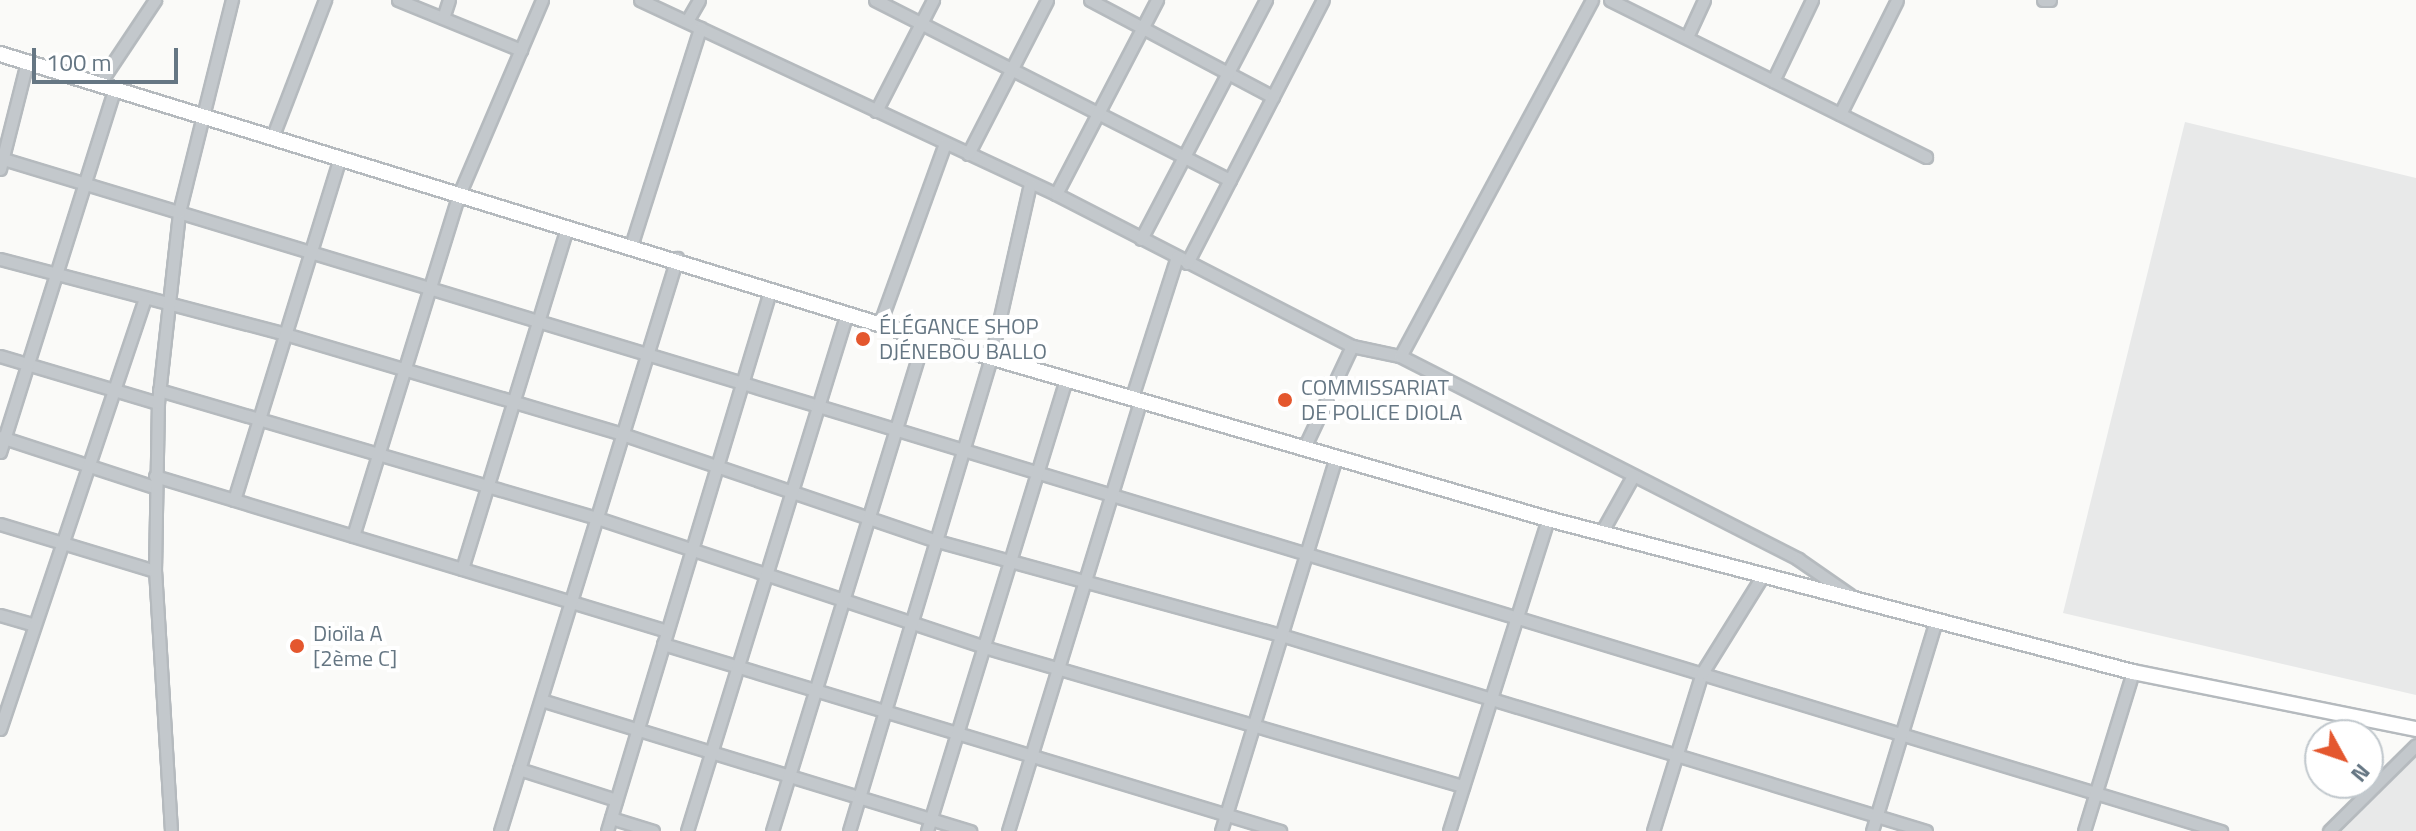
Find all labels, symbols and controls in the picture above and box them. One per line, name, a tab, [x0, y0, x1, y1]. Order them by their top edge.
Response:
scale bar	[36, 32, 182, 82]
text: 100 m	[46, 44, 112, 80]
place label: ÉLÉGANCE SHOP DJÉNEBOU BALLO	[879, 313, 1047, 364]
marker: ÉLÉGANCE SHOP DJÉNEBOU BALLO	[854, 330, 872, 348]
place label: COMMISSARIAT DE POLICE DIOLA	[1301, 374, 1462, 426]
marker: COMMISSARIAT DE POLICE DIOLA	[1276, 391, 1294, 409]
place label: Dioïla A [2ème C]	[313, 620, 397, 672]
marker: Dioïla A [2ème C]	[288, 637, 306, 655]
north arrow	[2304, 719, 2384, 799]
text: N	[2343, 756, 2379, 790]

